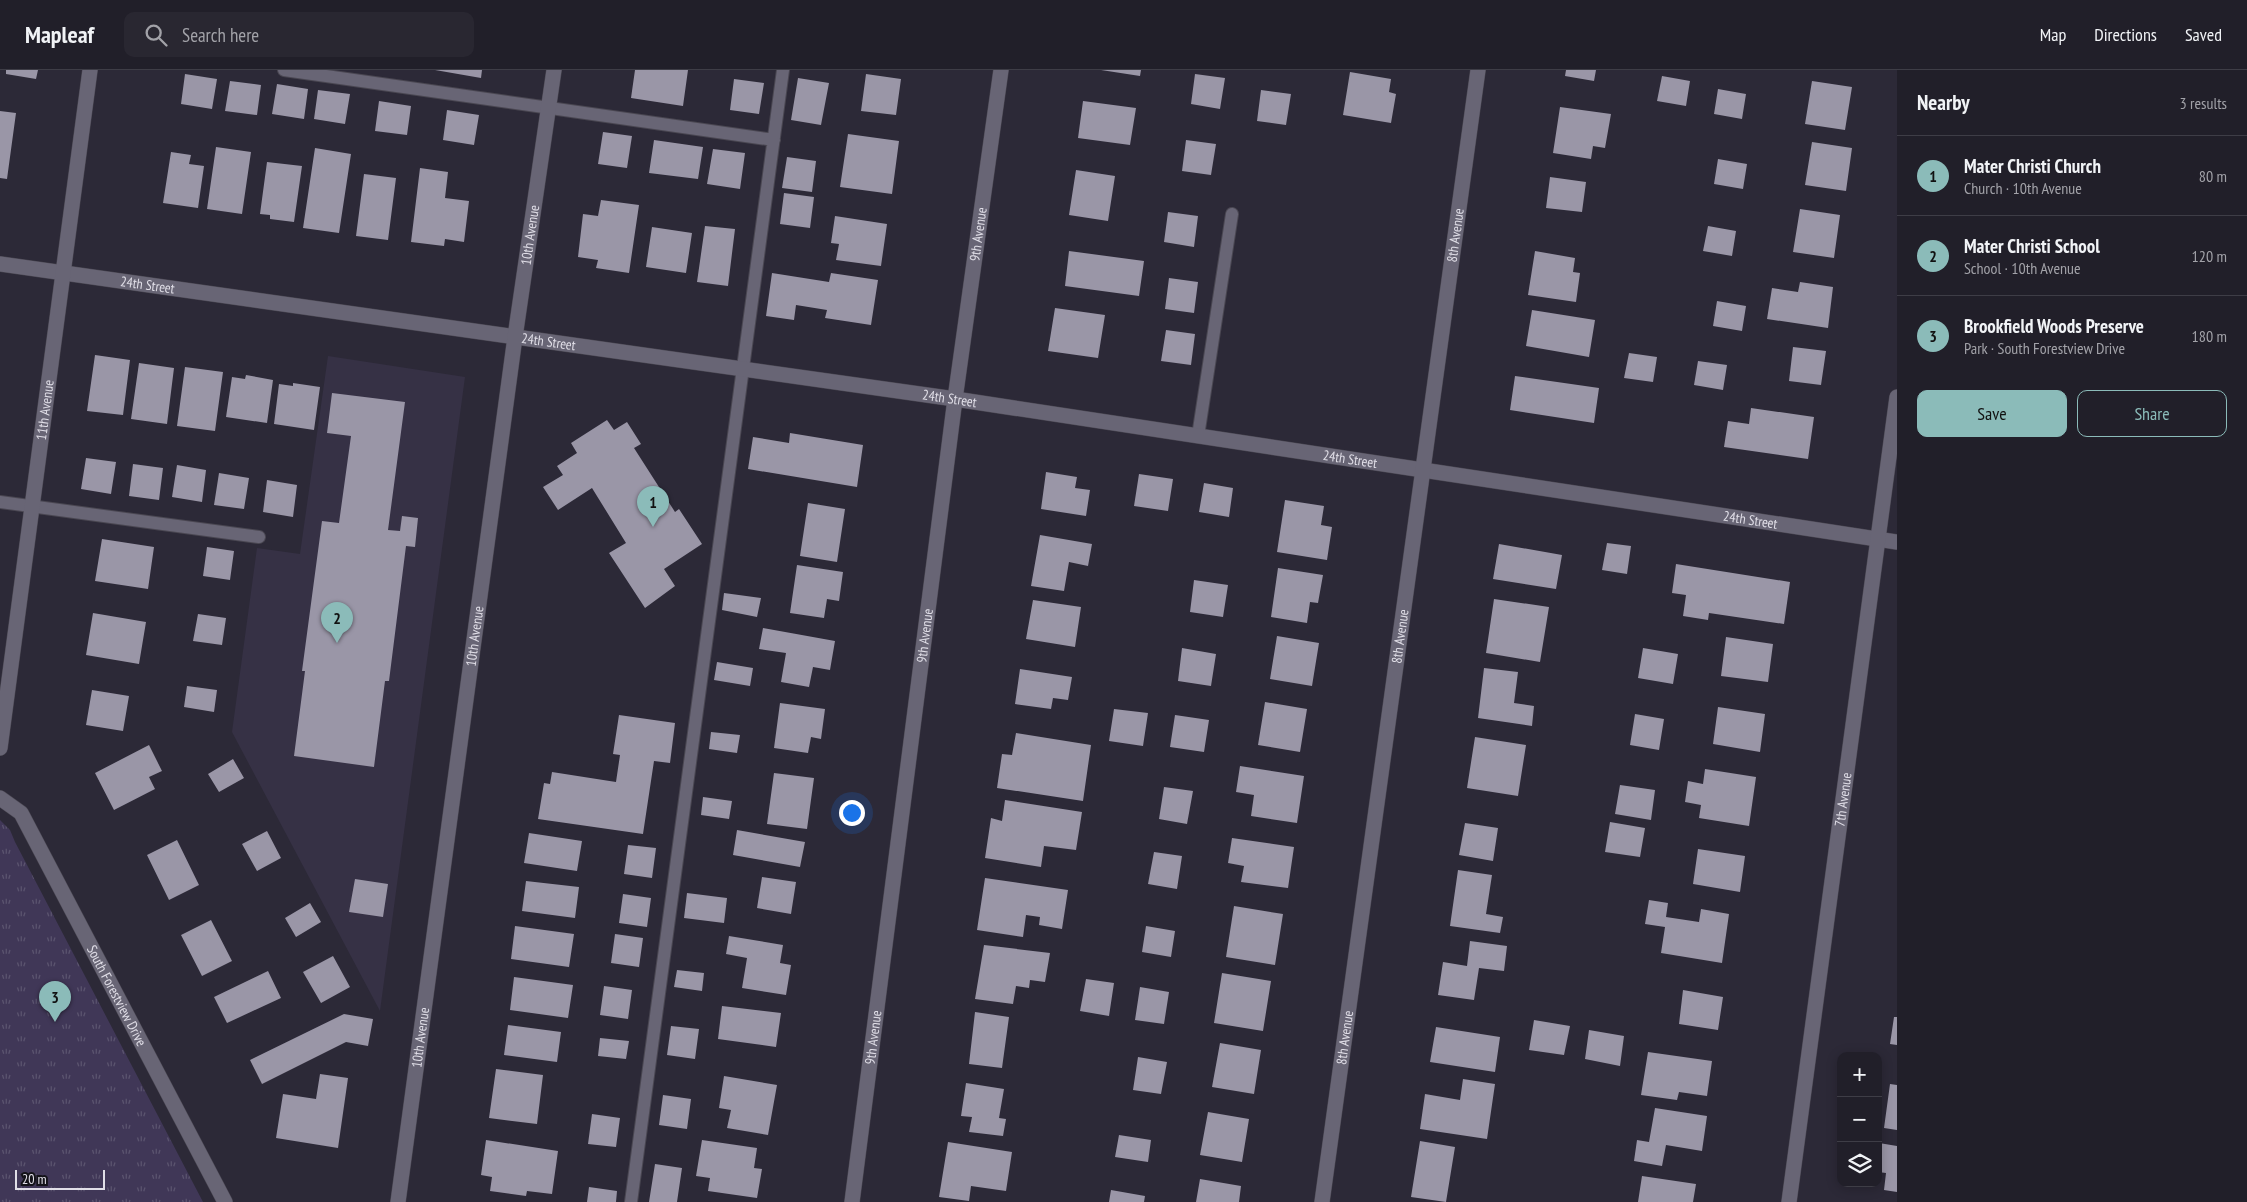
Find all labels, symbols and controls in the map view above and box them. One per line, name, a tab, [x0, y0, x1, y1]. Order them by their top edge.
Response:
search box	[124, 12, 474, 57]
text: Mapleaf	[25, 19, 94, 50]
icon: search	[142, 21, 170, 49]
text: Search here	[182, 23, 259, 47]
text: Map	[2040, 23, 2066, 46]
text: Directions	[2094, 23, 2157, 46]
text: Saved	[2185, 23, 2222, 46]
text: Nearby	[1917, 89, 1970, 116]
text: 3 results	[2180, 93, 2227, 113]
text: Mater Christi Church	[1964, 154, 2101, 178]
text: 1	[1929, 166, 1937, 186]
text: 80 m	[2199, 166, 2227, 186]
text: Church · 10th Avenue	[1964, 178, 2082, 198]
street label: 10th Avenue	[517, 203, 543, 266]
street label: 9th Avenue	[965, 206, 991, 262]
street label: 8th Avenue	[1443, 207, 1468, 263]
text: Mater Christi School	[1964, 234, 2100, 258]
text: 2	[1929, 246, 1937, 266]
text: 120 m	[2192, 246, 2227, 266]
text: School · 10th Avenue	[1964, 258, 2081, 278]
street label: 24th Street	[119, 272, 176, 298]
text: Brookfield Woods Preserve	[1964, 314, 2144, 338]
text: 3	[1929, 326, 1937, 346]
text: 180 m	[2192, 326, 2227, 346]
street label: 24th Street	[520, 329, 577, 354]
text: Park · South Forestview Drive	[1964, 338, 2125, 358]
street label: 11th Avenue	[32, 378, 58, 441]
street label: 24th Street	[921, 385, 978, 411]
button: Save	[1917, 390, 2067, 437]
button: Share	[2077, 390, 2227, 437]
street label: 24th Street	[1322, 446, 1378, 472]
pin: 1	[637, 486, 669, 527]
street label: 24th Street	[1722, 507, 1779, 533]
pin: 2	[321, 602, 353, 643]
street label: 10th Avenue	[462, 605, 488, 667]
street label: 9th Avenue	[912, 607, 937, 664]
street label: 8th Avenue	[1387, 608, 1413, 665]
street label: 7th Avenue	[1830, 771, 1856, 828]
your location	[839, 800, 865, 826]
street label: South Forestview Drive	[83, 942, 151, 1049]
pin: 3	[39, 981, 71, 1022]
street label: 10th Avenue	[407, 1006, 433, 1069]
street label: 9th Avenue	[861, 1009, 886, 1065]
street label: 8th Avenue	[1332, 1009, 1357, 1066]
map controls	[1837, 1052, 1882, 1187]
button: +	[1837, 1052, 1882, 1097]
button: −	[1837, 1097, 1882, 1142]
button: layers	[1837, 1142, 1882, 1187]
scale bar	[15, 1167, 105, 1190]
text: 20 m	[22, 1170, 47, 1188]

